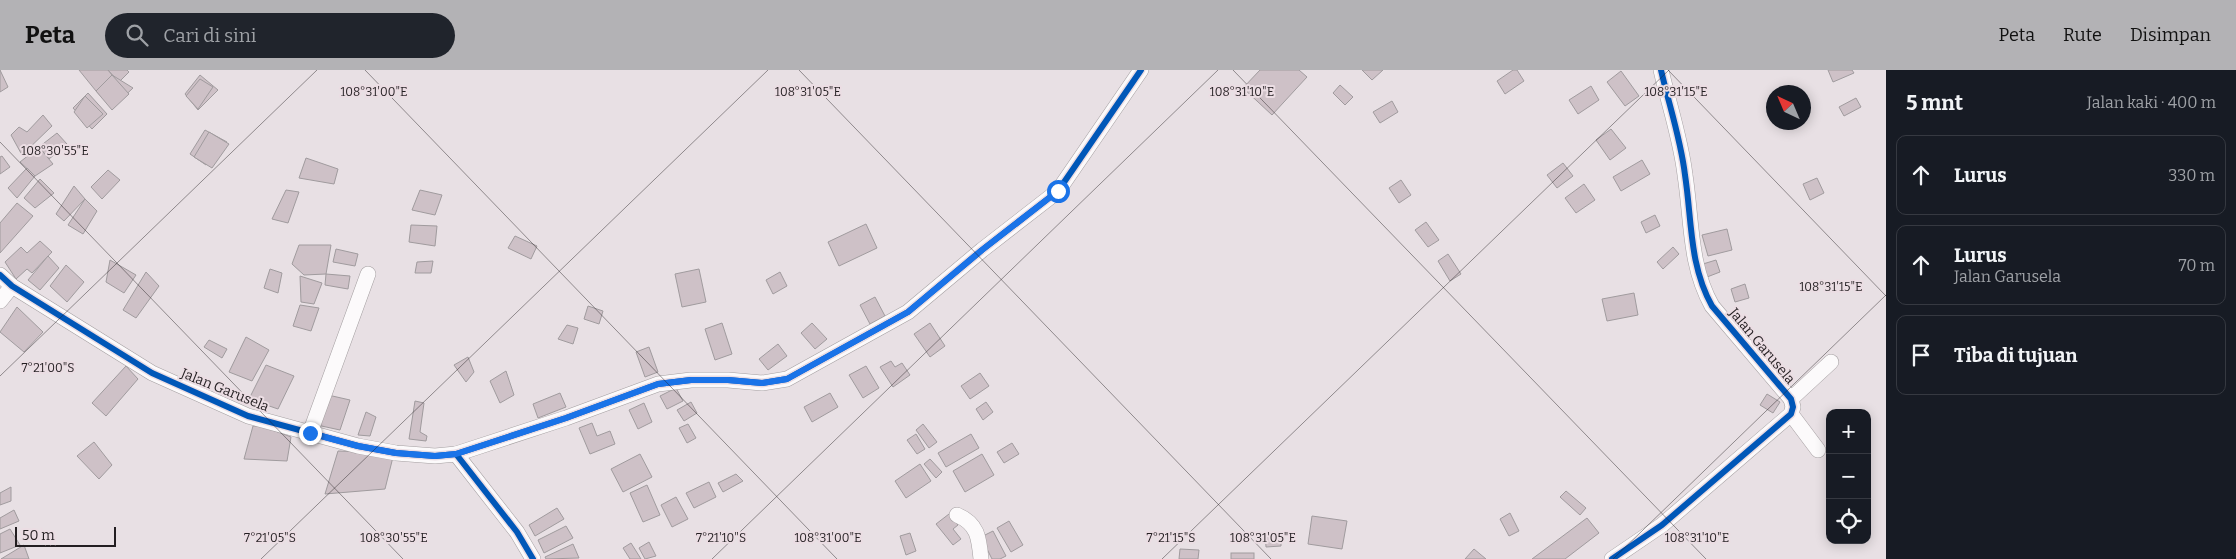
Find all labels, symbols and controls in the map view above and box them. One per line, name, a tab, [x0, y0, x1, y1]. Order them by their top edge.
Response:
search box	[105, 13, 455, 58]
text: Peta	[25, 21, 75, 49]
icon: search	[123, 21, 151, 49]
text: Cari di sini	[163, 24, 256, 47]
text: Peta	[1999, 24, 2035, 46]
text: Rute	[2063, 24, 2102, 46]
text: Disimpan	[2130, 24, 2211, 46]
text: 108°31'00"E	[340, 85, 408, 99]
text: 108°31'05"E	[775, 85, 841, 99]
text: 108°31'10"E	[1210, 85, 1274, 99]
text: 108°31'15"E	[1645, 85, 1707, 99]
north arrow	[1766, 85, 1811, 130]
text: 5 mnt	[1906, 90, 1963, 116]
text: Jalan kaki · 400 m	[2087, 93, 2216, 112]
text: 108°30'55"E	[21, 144, 89, 158]
icon: ahead	[1907, 161, 1935, 189]
text: Lurus	[1954, 164, 2007, 187]
text: 330 m	[2168, 166, 2215, 185]
route start	[1047, 180, 1070, 203]
text: Lurus	[1954, 244, 2007, 267]
icon: ahead	[1907, 251, 1935, 279]
text: 70 m	[2179, 256, 2215, 275]
text: Jalan Garusela	[1954, 267, 2061, 286]
text: 108°31'15"E	[1800, 280, 1862, 294]
street label: Jalan Garusela	[1725, 304, 1799, 388]
icon: arrive	[1907, 341, 1935, 369]
text: Tiba di tujuan	[1954, 344, 2078, 367]
text: 7°21'00"S	[21, 361, 75, 375]
street label: Jalan Garusela	[177, 364, 272, 416]
map controls	[1826, 409, 1871, 544]
button: +	[1826, 409, 1871, 454]
route end	[299, 422, 322, 445]
button: −	[1826, 454, 1871, 499]
button: locate	[1826, 499, 1871, 544]
scale bar	[15, 524, 116, 547]
text: 50 m	[22, 527, 55, 544]
text: 7°21'05"S	[244, 531, 296, 545]
text: 108°30'55"E	[360, 531, 428, 545]
text: 7°21'10"S	[696, 531, 746, 545]
text: 108°31'00"E	[794, 531, 862, 545]
text: 7°21'15"S	[1147, 531, 1195, 545]
text: 108°31'05"E	[1230, 531, 1296, 545]
text: 108°31'10"E	[1665, 531, 1729, 545]

